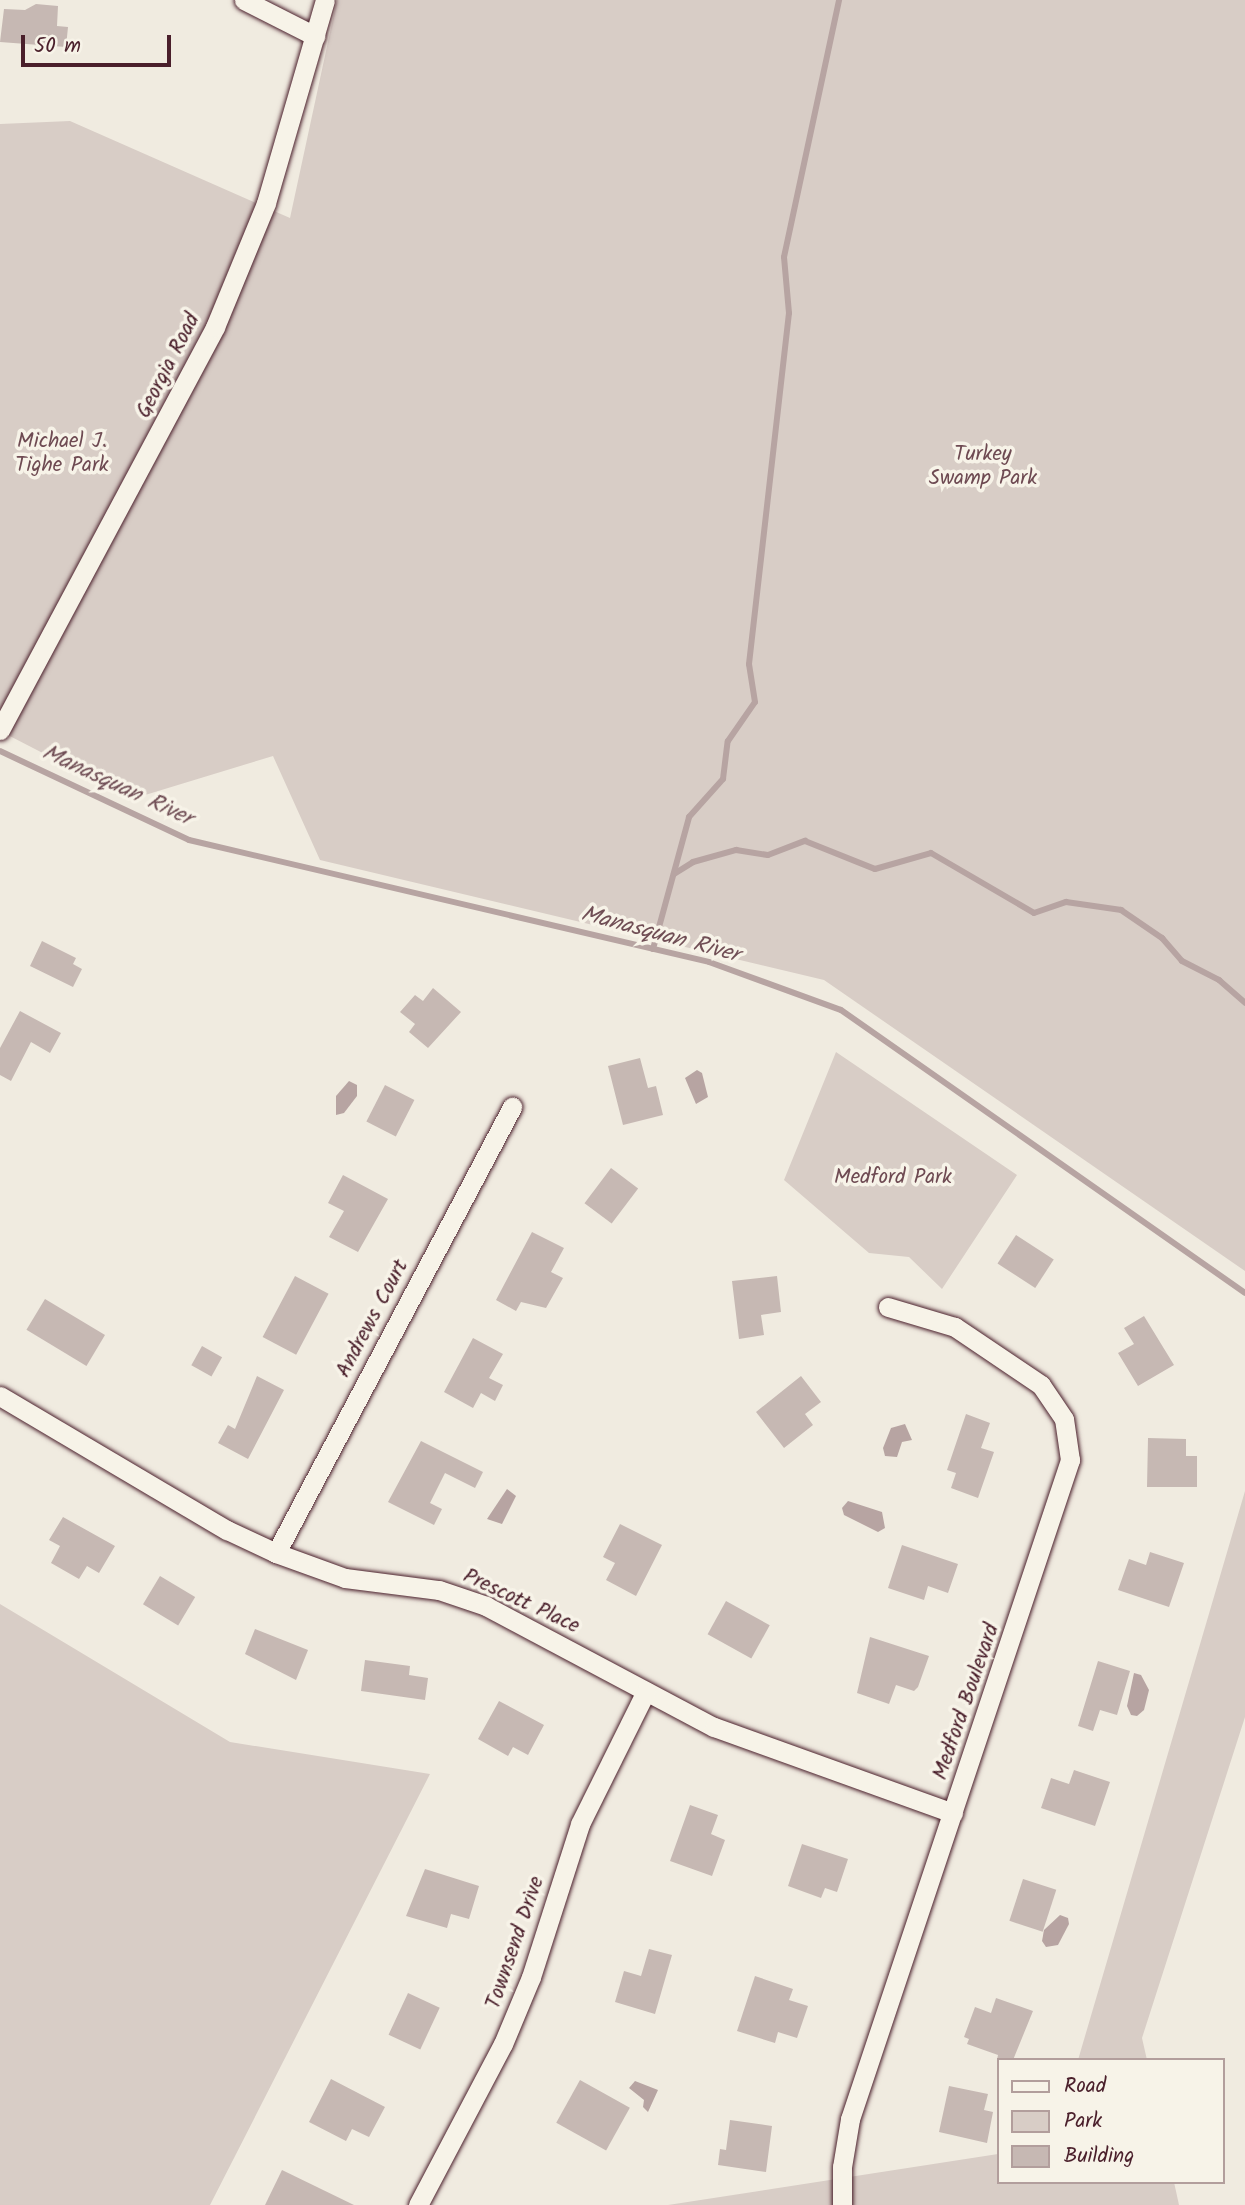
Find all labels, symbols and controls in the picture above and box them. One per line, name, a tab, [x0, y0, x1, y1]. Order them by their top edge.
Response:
scale bar	[24, 21, 175, 65]
text: 50 m	[34, 30, 81, 63]
street label: Georgia Road	[132, 309, 206, 423]
park label: Michael J. Tighe Park	[15, 429, 109, 479]
park label: Turkey Swamp Park	[929, 442, 1037, 492]
water label: Manasquan River	[37, 739, 197, 833]
water label: Manasquan River	[578, 901, 742, 969]
park label: Medford Park	[834, 1165, 952, 1191]
street label: Andrews Court	[331, 1256, 415, 1382]
street label: Prescott Place	[459, 1564, 583, 1640]
street label: Medford Boulevard	[928, 1621, 1006, 1783]
street label: Townsend Drive	[482, 1873, 550, 2013]
legend	[996, 2058, 1224, 2184]
text: Road	[1064, 2070, 1106, 2103]
text: Park	[1064, 2105, 1102, 2138]
text: Building	[1064, 2140, 1134, 2173]

